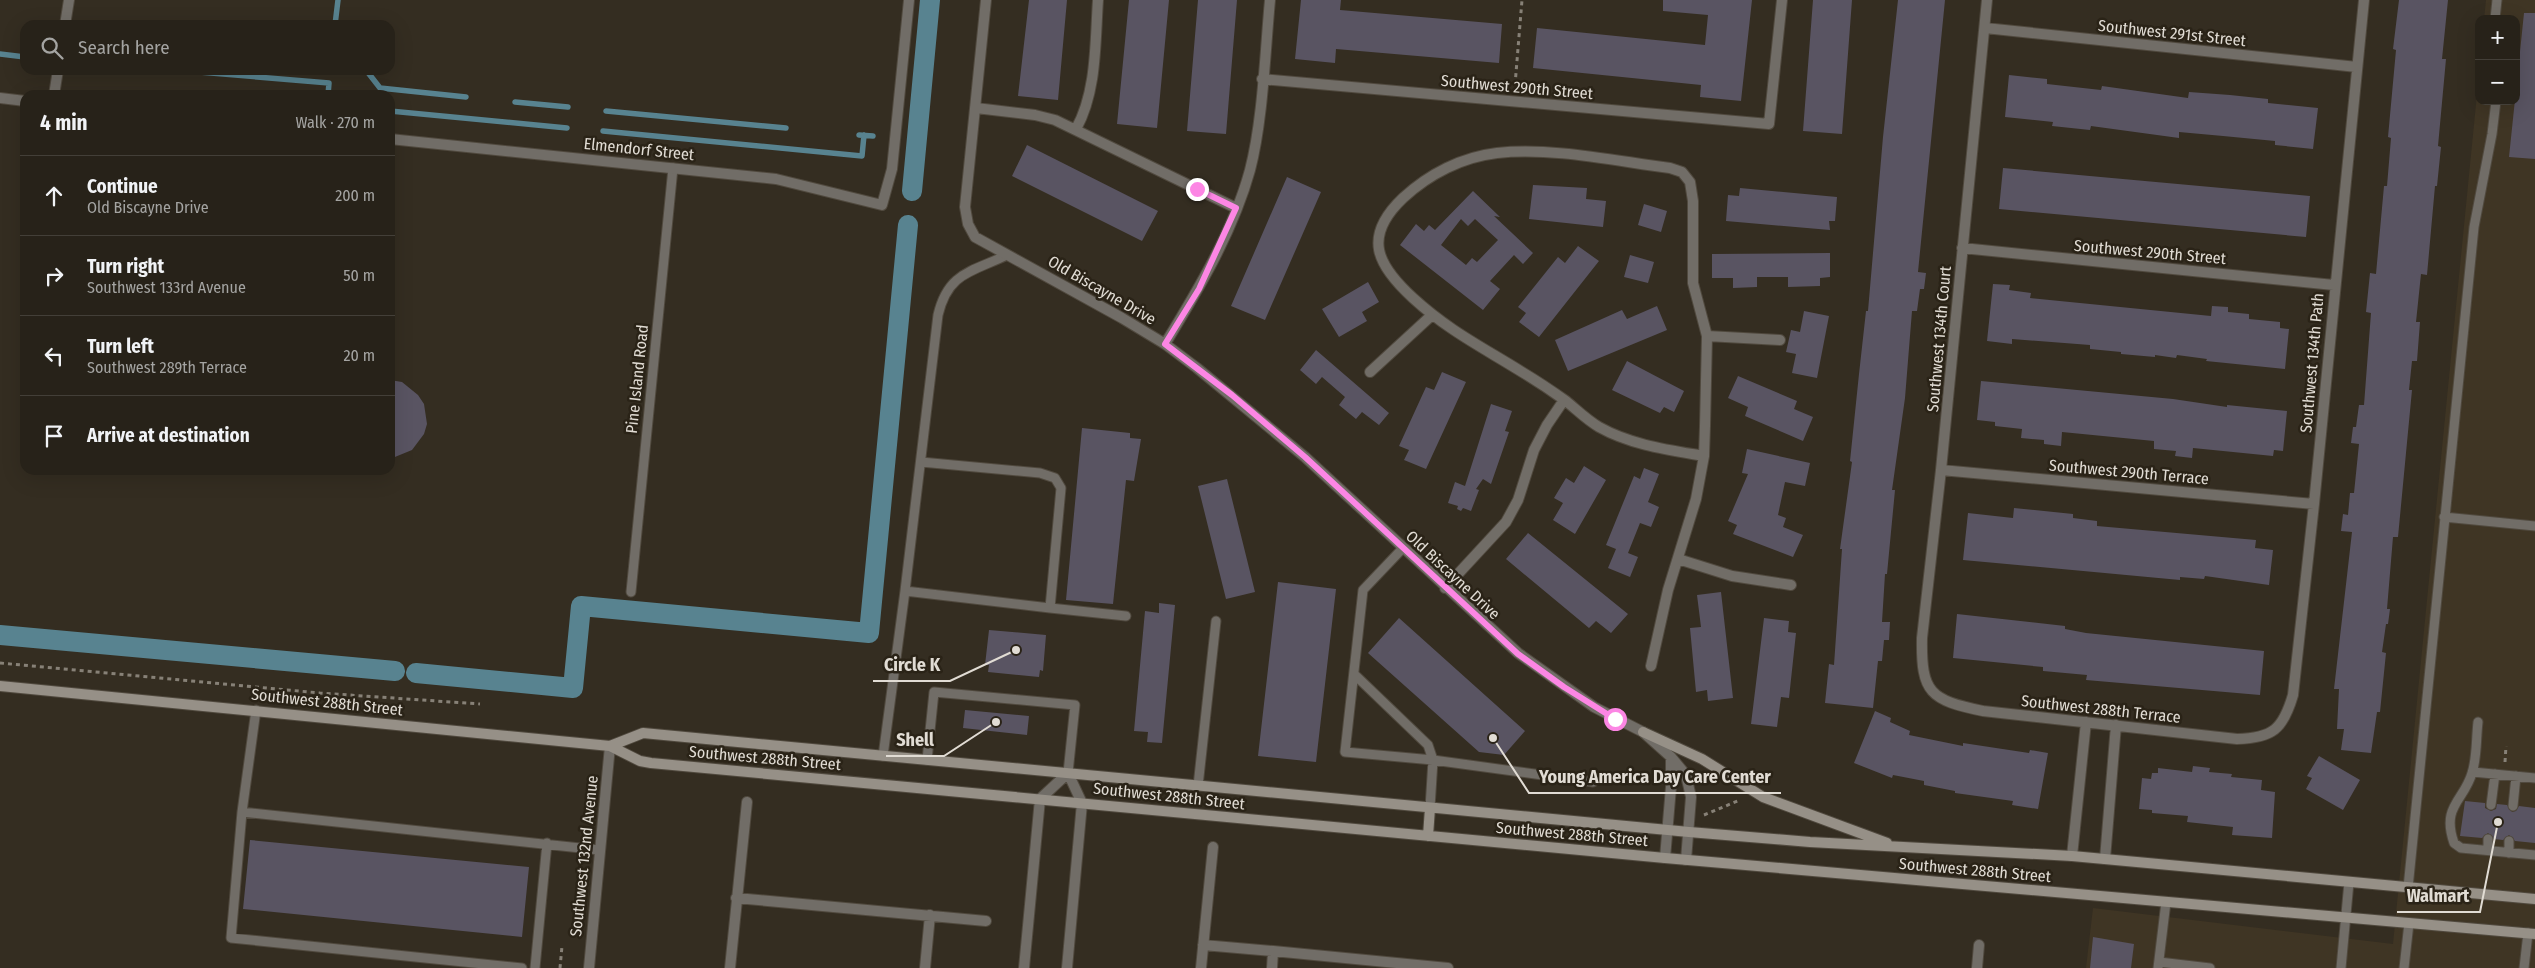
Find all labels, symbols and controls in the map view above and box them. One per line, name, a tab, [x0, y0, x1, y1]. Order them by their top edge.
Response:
map controls	[2475, 15, 2520, 105]
button: +	[2475, 15, 2520, 60]
street label: Southwest 291st Street	[2097, 16, 2248, 50]
search box	[20, 20, 395, 75]
icon: search	[38, 34, 66, 62]
text: Search here	[78, 36, 170, 59]
button: −	[2475, 60, 2520, 105]
street label: Southwest 290th Street	[1440, 71, 1595, 103]
text: 4 min	[40, 110, 88, 136]
text: Walk · 270 m	[296, 113, 375, 132]
street label: Elmendorf Street	[583, 134, 696, 164]
text: Continue	[87, 175, 158, 198]
route end	[1186, 178, 1209, 201]
icon: ahead	[40, 182, 68, 210]
text: 200 m	[335, 186, 375, 205]
text: Old Biscayne Drive	[87, 198, 209, 217]
street label: Southwest 290th Street	[2073, 236, 2228, 268]
street label: Old Biscayne Drive	[1045, 251, 1159, 329]
text: Turn right	[87, 255, 164, 278]
icon: right	[40, 262, 68, 290]
street label: Southwest 134th Court	[1923, 264, 1955, 413]
text: 50 m	[343, 266, 375, 285]
text: Southwest 133rd Avenue	[87, 278, 246, 297]
street label: Southwest 134th Path	[2296, 292, 2328, 434]
street label: Pine Island Road	[622, 324, 652, 434]
text: Turn left	[87, 335, 154, 358]
icon: left	[40, 342, 68, 370]
text: 20 m	[344, 346, 375, 365]
text: Southwest 289th Terrace	[87, 358, 247, 377]
icon: arrive	[40, 422, 68, 450]
text: Arrive at destination	[87, 424, 250, 447]
street label: Southwest 290th Terrace	[2048, 456, 2210, 488]
street label: Old Biscayne Drive	[1402, 527, 1504, 623]
callout: Circle K	[873, 648, 950, 681]
text: Circle K	[884, 654, 941, 676]
street label: Southwest 288th Street	[250, 685, 405, 719]
street label: Southwest 288th Terrace	[2020, 691, 2182, 727]
route start	[1604, 708, 1627, 731]
callout: Shell	[886, 723, 944, 756]
text: Shell	[896, 729, 934, 751]
street label: Southwest 288th Street	[688, 742, 843, 774]
callout: Young America Day Care Center	[1529, 760, 1781, 793]
text: Young America Day Care Center	[1538, 766, 1771, 788]
street label: Southwest 132nd Avenue	[566, 774, 602, 937]
street label: Southwest 288th Street	[1092, 779, 1247, 813]
street label: Southwest 288th Street	[1495, 818, 1650, 850]
street label: Southwest 288th Street	[1898, 854, 2053, 886]
callout: Walmart	[2397, 879, 2480, 912]
text: Walmart	[2407, 885, 2470, 907]

